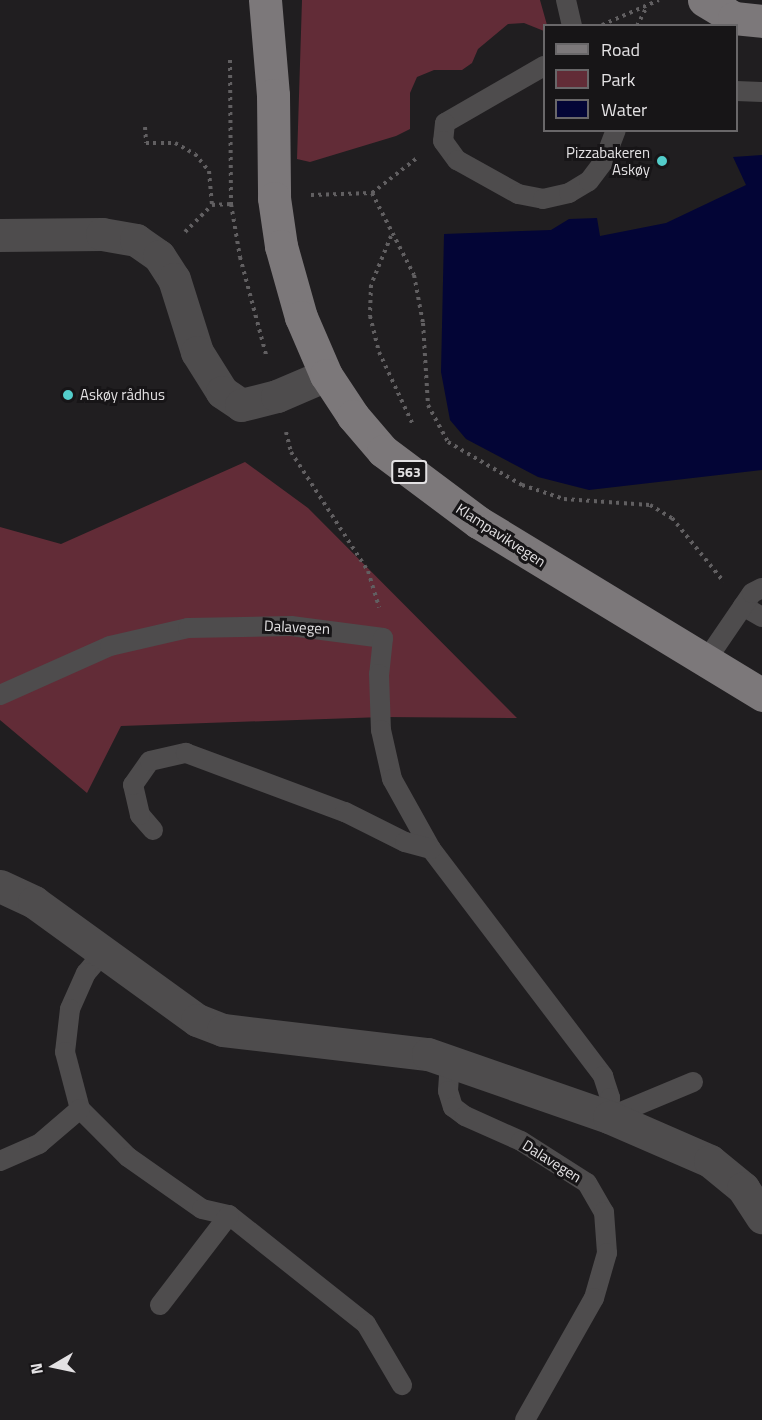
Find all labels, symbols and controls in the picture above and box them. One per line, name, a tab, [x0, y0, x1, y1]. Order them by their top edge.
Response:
legend	[543, 24, 738, 132]
text: Road	[601, 36, 640, 63]
text: Park	[601, 66, 635, 93]
text: Water	[601, 96, 647, 123]
place label: Pizzabakeren Askøy	[566, 143, 650, 178]
marker: Pizzabakeren Askøy	[655, 154, 669, 168]
place label: Askøy rådhus	[80, 386, 165, 404]
marker: Askøy rådhus	[61, 388, 75, 402]
road number: 563	[391, 461, 427, 483]
street label: Klampavikvegen	[453, 499, 549, 571]
street label: Dalavegen	[264, 616, 330, 638]
street label: Dalavegen	[519, 1136, 585, 1186]
north arrow	[24, 1336, 84, 1396]
text: N	[24, 1361, 49, 1376]

